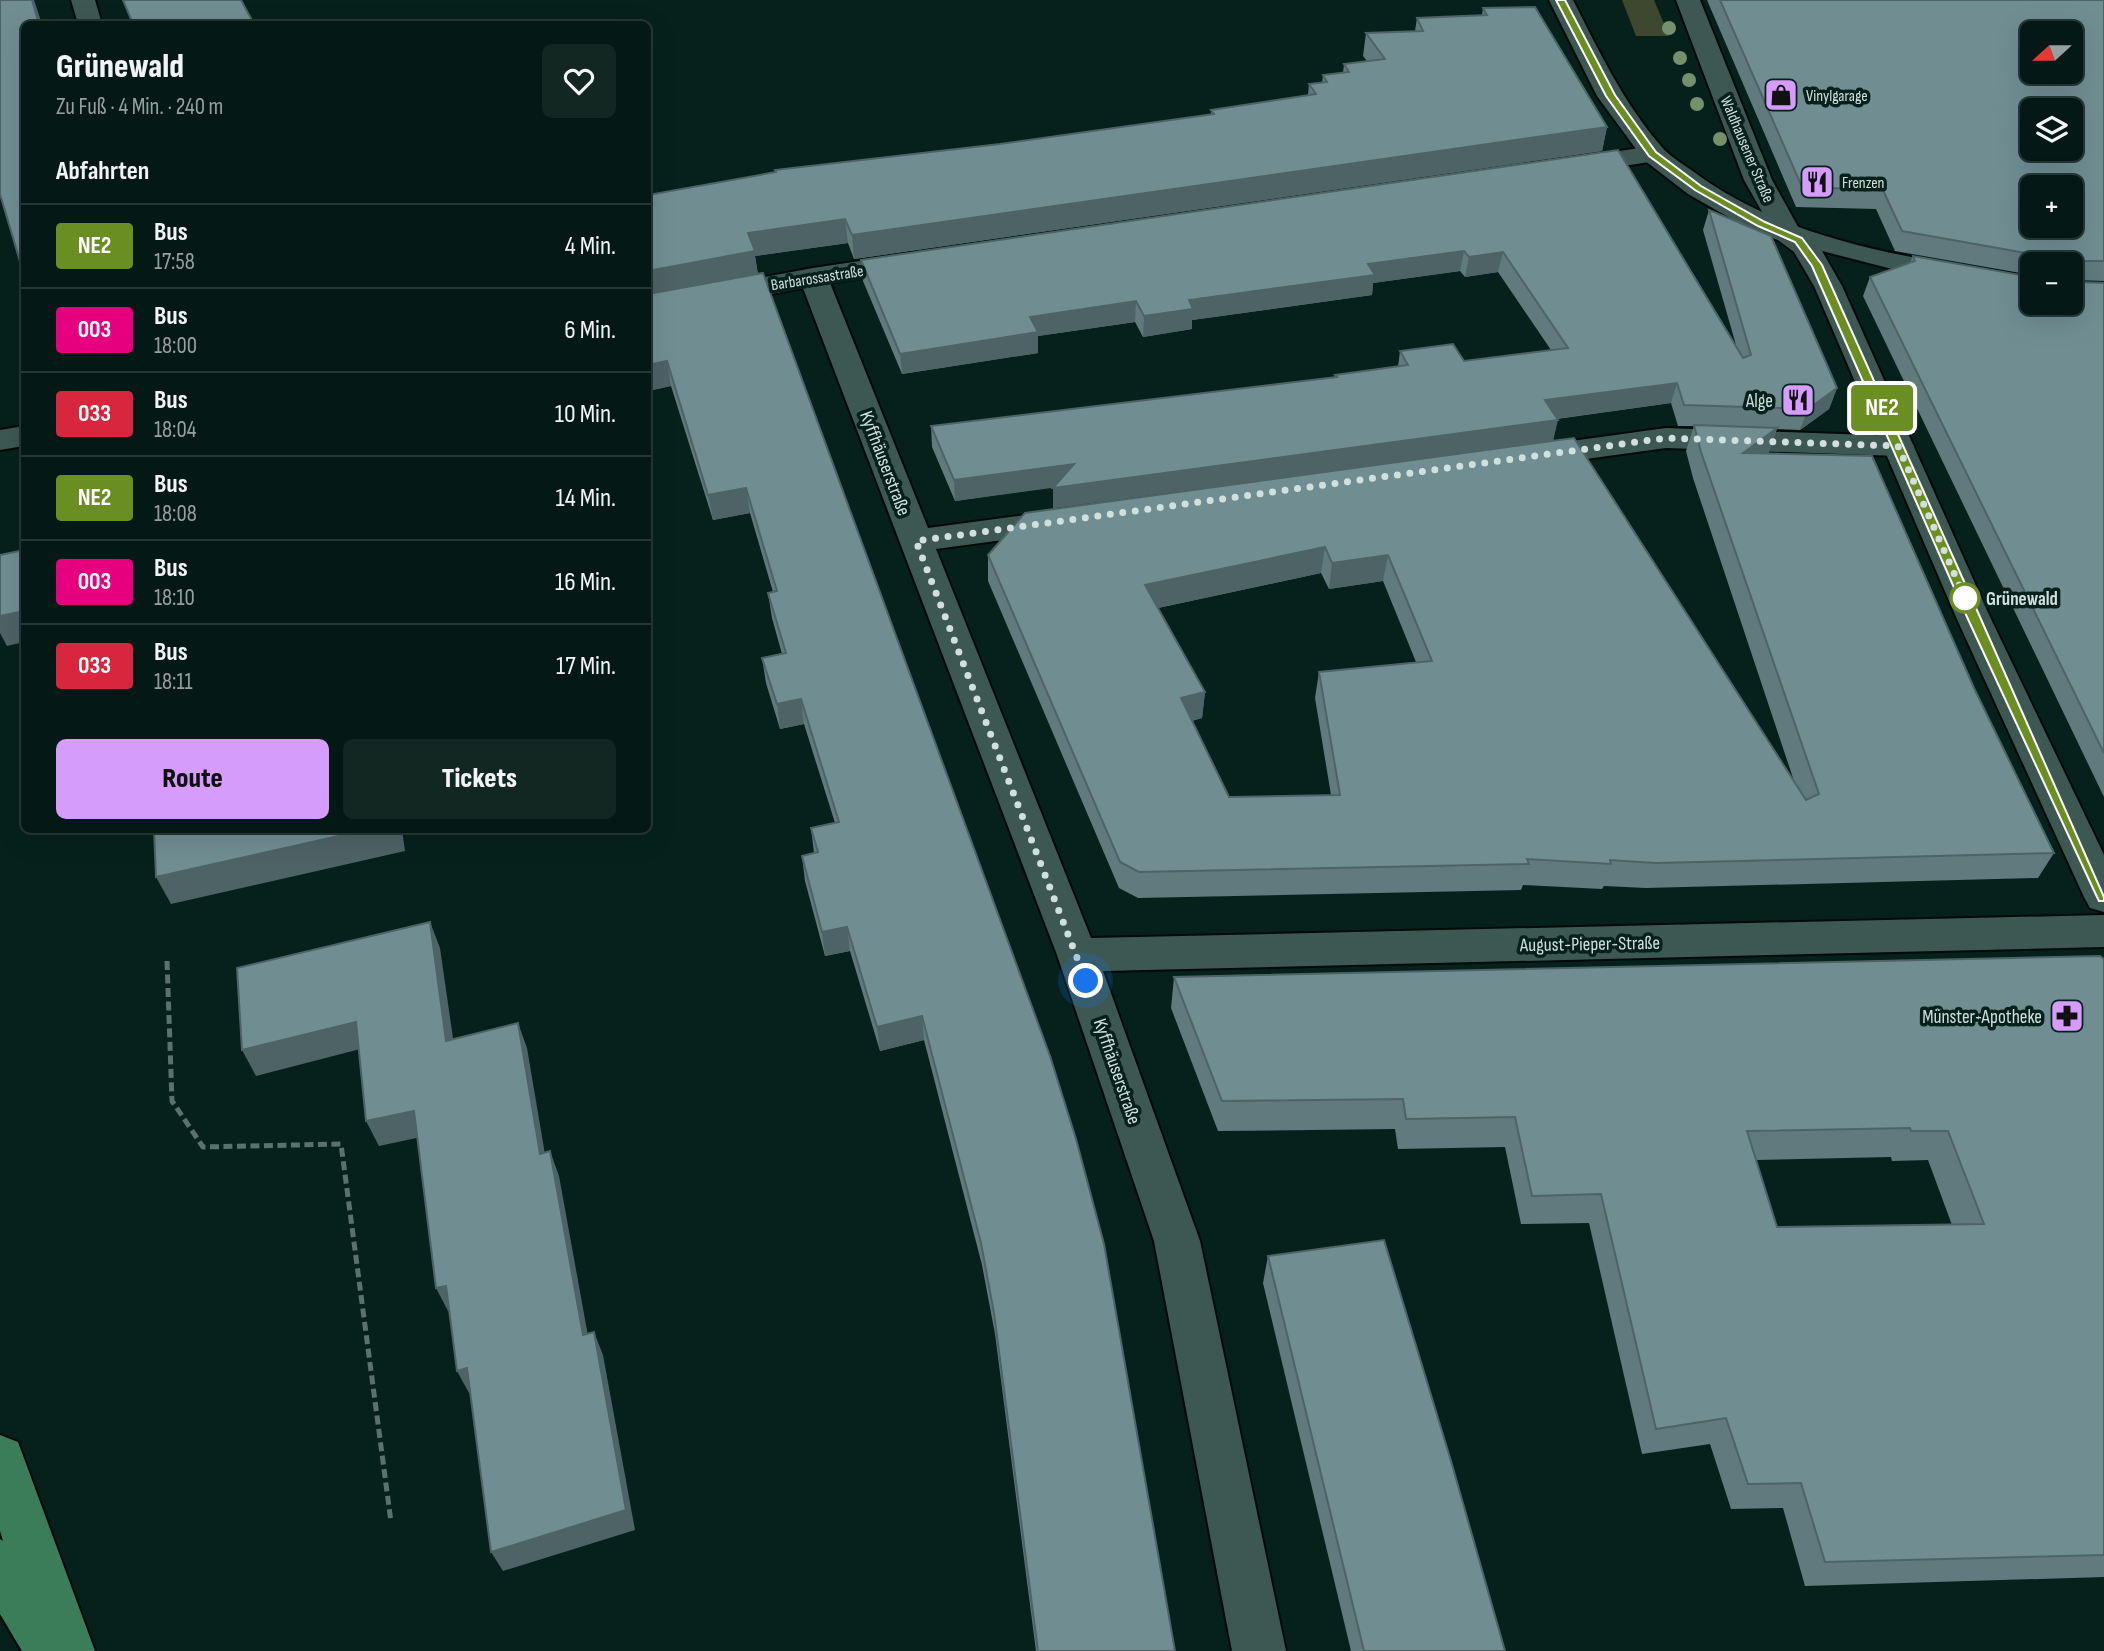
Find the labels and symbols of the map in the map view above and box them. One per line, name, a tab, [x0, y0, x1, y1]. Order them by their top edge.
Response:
north arrow	[2020, 21, 2082, 84]
shop icon: Vinylgarage	[1762, 76, 1800, 114]
place label: Vinylgarage	[1806, 87, 1868, 106]
street label: Waldhausener Straße	[1716, 94, 1778, 206]
restaurant icon: Frenzen	[1798, 163, 1836, 201]
place label: Frenzen	[1842, 174, 1884, 193]
street label: Barbarossastraße	[770, 262, 865, 295]
restaurant icon: Alge	[1779, 381, 1817, 419]
line badge: NE2	[1842, 385, 1922, 431]
place label: Alge	[1745, 390, 1773, 413]
street label: Kyffhäuserstraße	[854, 408, 915, 519]
marker: Grünewald	[1950, 583, 1980, 613]
place label: Grünewald	[1986, 588, 2058, 611]
street label: August-Pieper-Straße	[1519, 932, 1660, 957]
your location	[1068, 963, 1103, 998]
pharmacy icon: Münster-Apotheke	[2048, 997, 2086, 1035]
place label: Münster-Apotheke	[1922, 1006, 2042, 1029]
street label: Kyffhäuserstraße	[1088, 1016, 1145, 1127]

